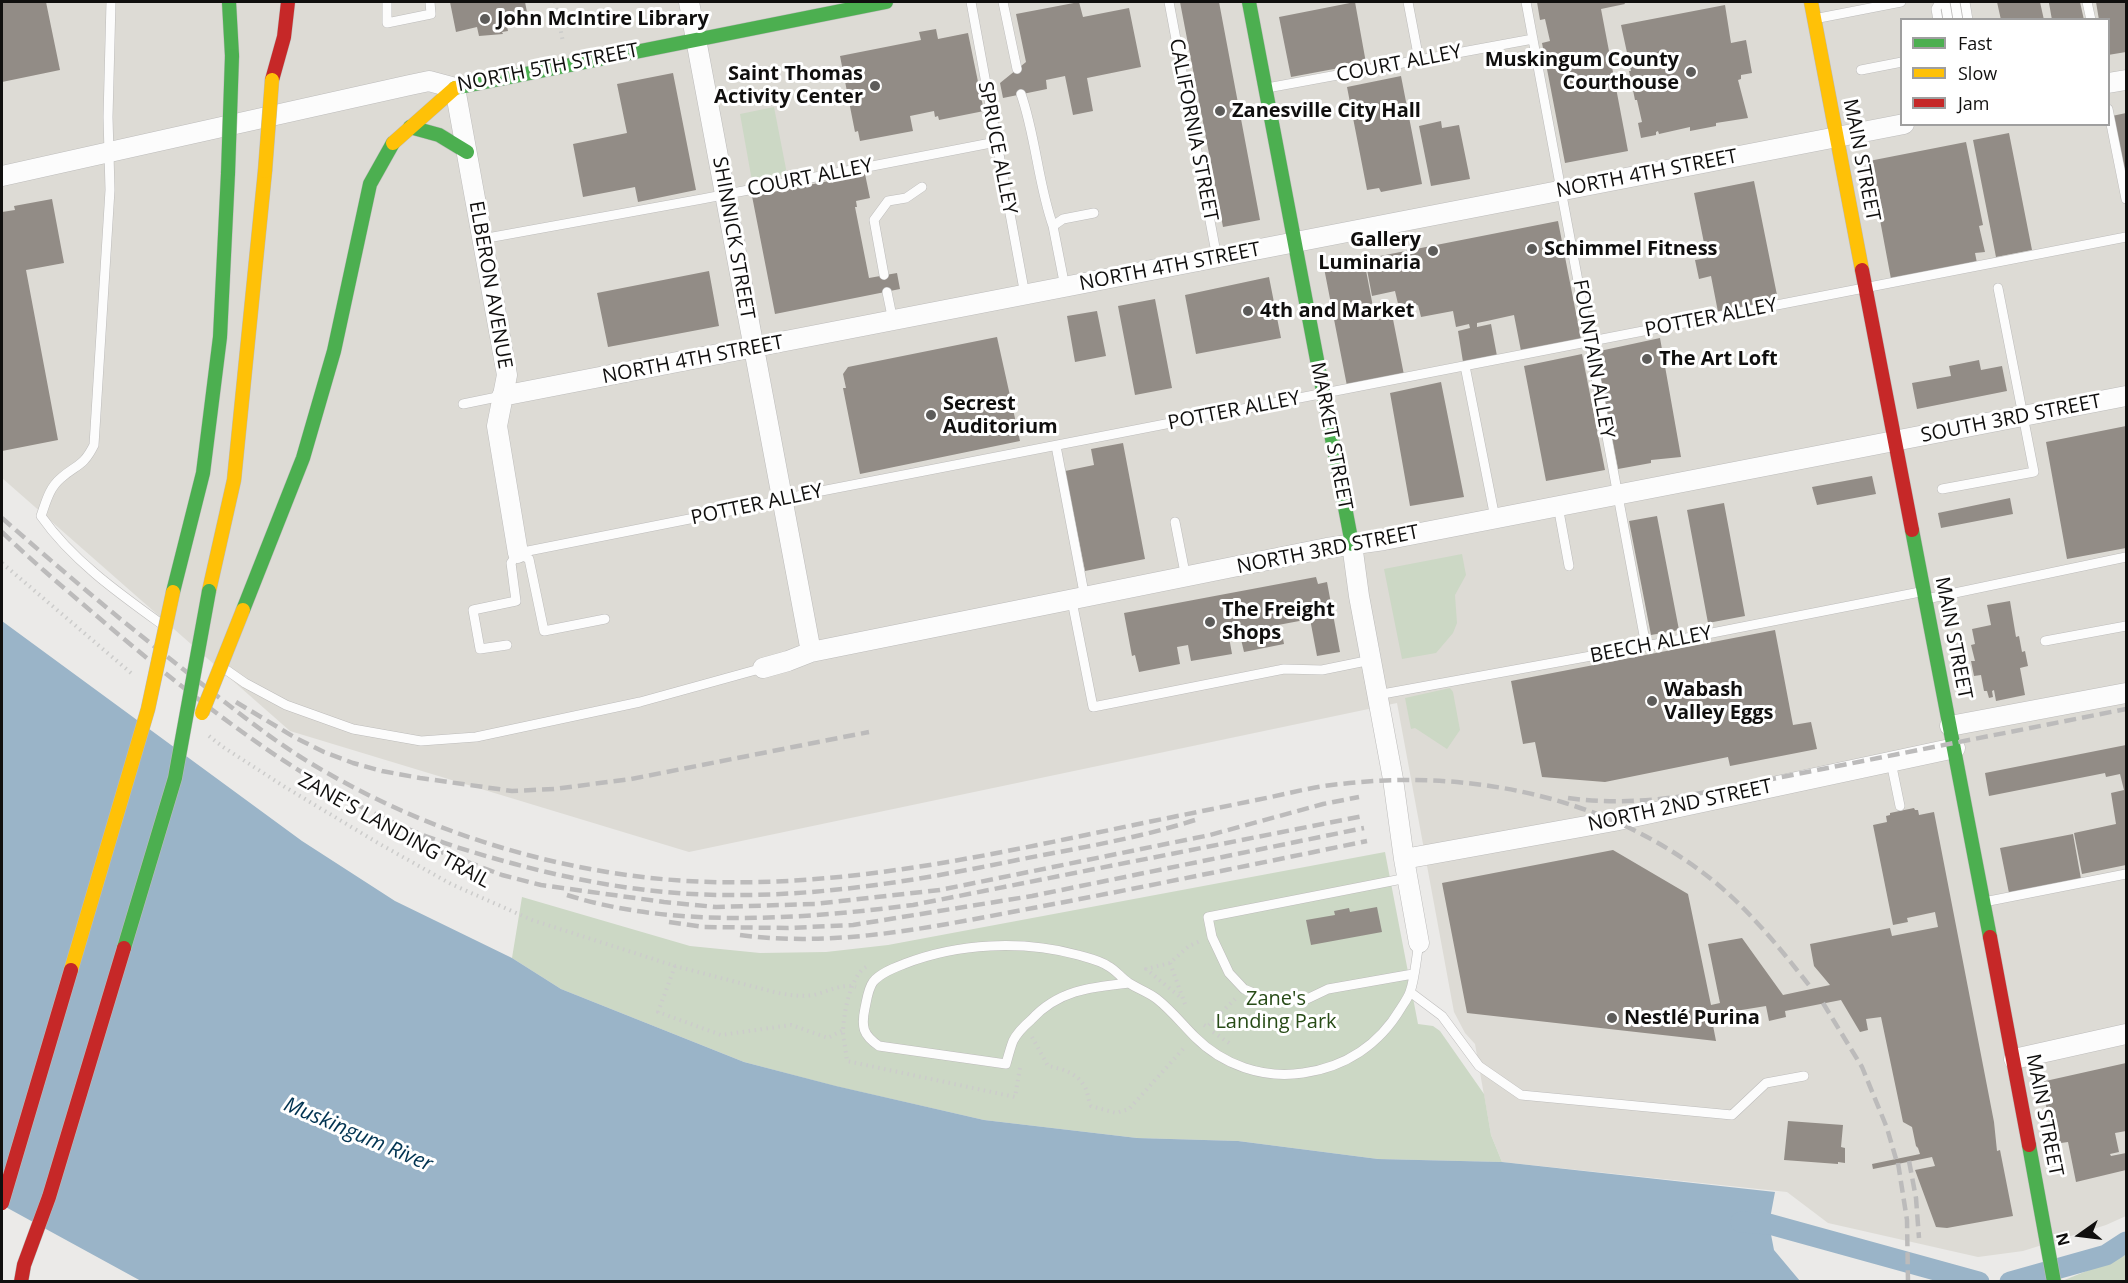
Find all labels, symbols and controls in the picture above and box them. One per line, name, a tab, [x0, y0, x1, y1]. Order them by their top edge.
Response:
place label: John McIntire Library	[497, 7, 709, 31]
marker: John McIntire Library	[478, 12, 492, 26]
legend	[1900, 18, 2110, 126]
text: Fast	[1958, 31, 1992, 55]
street label: CALIFORNIA STREET	[1164, 37, 1222, 223]
street label: NORTH 5TH STREET	[455, 39, 641, 97]
street label: COURT ALLEY	[1334, 40, 1464, 88]
place label: Muskingum County Courthouse	[1485, 48, 1679, 95]
text: Slow	[1958, 61, 1997, 85]
place label: Saint Thomas Activity Center	[714, 62, 863, 109]
marker: Muskingum County Courthouse	[1684, 65, 1698, 79]
marker: Saint Thomas Activity Center	[868, 79, 882, 93]
street label: SPRUCE ALLEY	[972, 80, 1022, 216]
text: Jam	[1958, 91, 1990, 115]
street label: MAIN STREET	[1837, 97, 1885, 223]
place label: Zanesville City Hall	[1232, 99, 1421, 123]
marker: Zanesville City Hall	[1213, 104, 1227, 118]
street label: NORTH 4TH STREET	[1554, 145, 1740, 203]
street label: COURT ALLEY	[745, 154, 875, 202]
street label: SHINNICK STREET	[707, 155, 759, 321]
street label: ELBERON AVENUE	[463, 199, 517, 371]
place label: Gallery Luminaria	[1318, 228, 1421, 275]
place label: Schimmel Fitness	[1544, 237, 1718, 261]
street label: NORTH 4TH STREET	[1077, 238, 1263, 296]
marker: Schimmel Fitness	[1525, 242, 1539, 256]
marker: Gallery Luminaria	[1426, 244, 1440, 258]
street label: FOUNTAIN ALLEY	[1567, 278, 1619, 440]
street label: POTTER ALLEY	[1643, 293, 1779, 343]
place label: 4th and Market	[1260, 299, 1414, 323]
marker: 4th and Market	[1241, 304, 1255, 318]
street label: NORTH 4TH STREET	[600, 331, 786, 389]
place label: The Art Loft	[1659, 347, 1778, 371]
marker: The Art Loft	[1640, 352, 1654, 366]
street label: MARKET STREET	[1305, 360, 1357, 512]
street label: POTTER ALLEY	[1166, 386, 1302, 436]
street label: SOUTH 3RD STREET	[1919, 390, 2103, 448]
place label: Secrest Auditorium	[943, 392, 1058, 439]
marker: Secrest Auditorium	[924, 408, 938, 422]
street label: POTTER ALLEY	[689, 479, 825, 531]
street label: NORTH 3RD STREET	[1235, 521, 1421, 579]
street label: MAIN STREET	[1929, 575, 1977, 701]
place label: The Freight Shops	[1222, 598, 1335, 645]
marker: The Freight Shops	[1203, 615, 1217, 629]
street label: BEECH ALLEY	[1588, 621, 1714, 669]
place label: Wabash Valley Eggs	[1664, 678, 1773, 725]
marker: Wabash Valley Eggs	[1645, 694, 1659, 708]
street label: ZANE'S LANDING TRAIL	[294, 768, 494, 894]
street label: NORTH 2ND STREET	[1586, 775, 1774, 837]
park label: Zane's Landing Park	[1215, 987, 1337, 1034]
place label: Nestlé Purina	[1624, 1006, 1760, 1030]
marker: Nestlé Purina	[1605, 1011, 1619, 1025]
street label: MAIN STREET	[2020, 1052, 2068, 1178]
water label: Muskingum River	[280, 1092, 436, 1178]
north arrow	[2050, 1205, 2110, 1265]
text: N	[2050, 1230, 2075, 1248]

